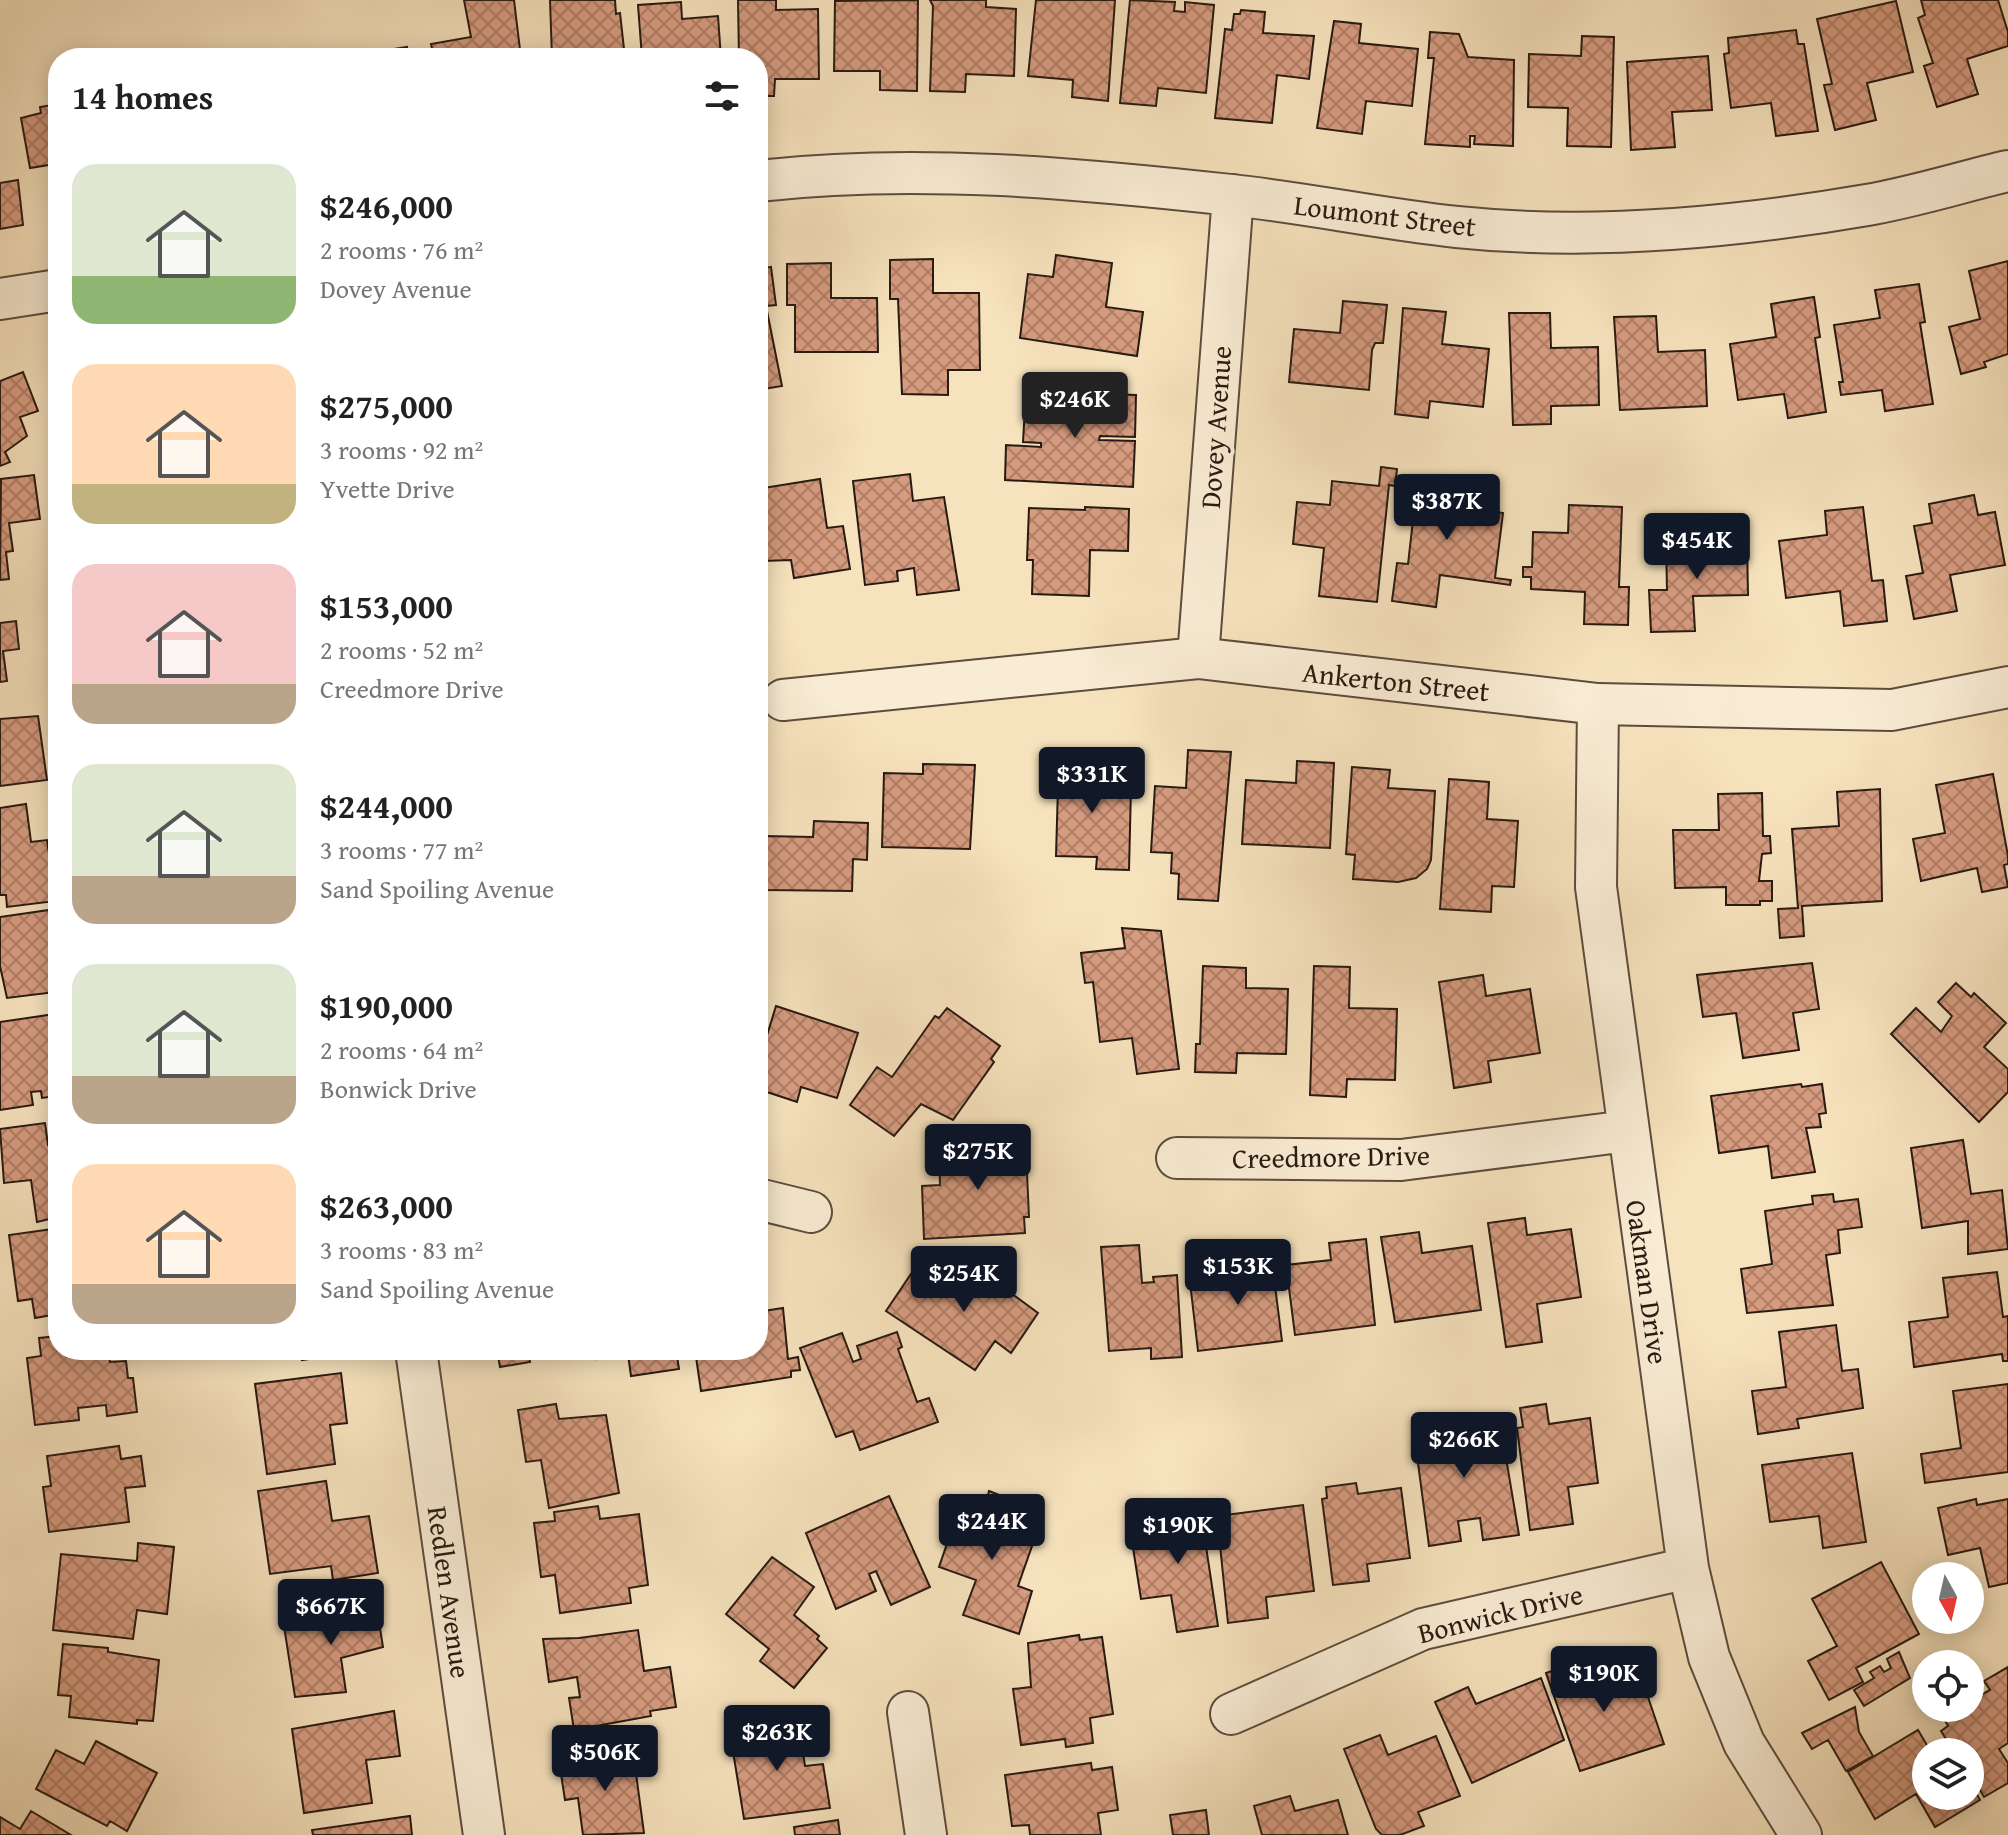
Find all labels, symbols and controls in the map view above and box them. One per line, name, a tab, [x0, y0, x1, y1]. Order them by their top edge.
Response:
text: 14 homes	[72, 72, 213, 121]
icon: filters	[700, 74, 744, 118]
text: $246,000	[320, 181, 453, 230]
street label: Loumont Street	[1292, 184, 1478, 247]
icon: home	[136, 196, 232, 292]
text: 2 rooms · 76 m²	[320, 230, 483, 269]
text: Dovey Avenue	[320, 269, 472, 308]
street label: Dovey Avenue	[1189, 344, 1241, 510]
pin: $246K	[1019, 372, 1131, 440]
text: $246K	[1040, 378, 1110, 417]
text: $275,000	[320, 381, 453, 430]
icon: home	[136, 396, 232, 492]
text: 3 rooms · 92 m²	[320, 430, 483, 469]
text: Yvette Drive	[320, 469, 455, 508]
pin: $387K	[1391, 474, 1503, 542]
text: $387K	[1412, 480, 1482, 519]
pin: $454K	[1641, 513, 1753, 581]
text: $454K	[1662, 519, 1732, 558]
text: $153,000	[320, 581, 453, 630]
icon: home	[136, 596, 232, 692]
text: 2 rooms · 52 m²	[320, 630, 483, 669]
street label: Ankerton Street	[1300, 651, 1492, 711]
text: Creedmore Drive	[320, 669, 504, 708]
pin: $331K	[1036, 747, 1148, 815]
text: $331K	[1057, 753, 1127, 792]
text: $244,000	[320, 781, 453, 830]
icon: home	[136, 796, 232, 892]
text: 3 rooms · 77 m²	[320, 830, 483, 869]
text: Sand Spoiling Avenue	[320, 869, 554, 908]
text: $190,000	[320, 981, 453, 1030]
icon: home	[136, 996, 232, 1092]
text: 2 rooms · 64 m²	[320, 1030, 483, 1069]
text: Bonwick Drive	[320, 1069, 477, 1108]
pin: $275K	[922, 1124, 1034, 1192]
text: $275K	[943, 1130, 1013, 1169]
street label: Creedmore Drive	[1232, 1134, 1430, 1178]
text: $263,000	[320, 1181, 453, 1230]
icon: home	[136, 1196, 232, 1292]
street label: Oakman Drive	[1616, 1197, 1680, 1367]
text: 3 rooms · 83 m²	[320, 1230, 483, 1269]
pin: $153K	[1182, 1239, 1294, 1307]
text: $153K	[1203, 1245, 1273, 1284]
pin: $254K	[908, 1246, 1020, 1314]
text: $254K	[929, 1252, 999, 1291]
text: Sand Spoiling Avenue	[320, 1269, 554, 1308]
pin: $266K	[1408, 1412, 1520, 1480]
text: $266K	[1429, 1418, 1499, 1457]
pin: $244K	[936, 1494, 1048, 1562]
pin: $190K	[1122, 1498, 1234, 1566]
text: $244K	[957, 1500, 1027, 1539]
street label: Redlen Avenue	[418, 1503, 482, 1681]
text: $190K	[1143, 1504, 1213, 1543]
north arrow	[1912, 1562, 1984, 1634]
map controls	[1912, 1562, 1984, 1810]
street label: Bonwick Drive	[1413, 1573, 1587, 1653]
pin: $667K	[275, 1579, 387, 1647]
text: $667K	[296, 1585, 366, 1624]
pin: $190K	[1548, 1646, 1660, 1714]
button: locate	[1912, 1650, 1984, 1722]
text: $190K	[1569, 1652, 1639, 1691]
pin: $263K	[721, 1705, 833, 1773]
text: $263K	[742, 1711, 812, 1750]
pin: $506K	[549, 1725, 661, 1793]
text: $506K	[570, 1731, 640, 1770]
button: layers	[1912, 1738, 1984, 1810]

